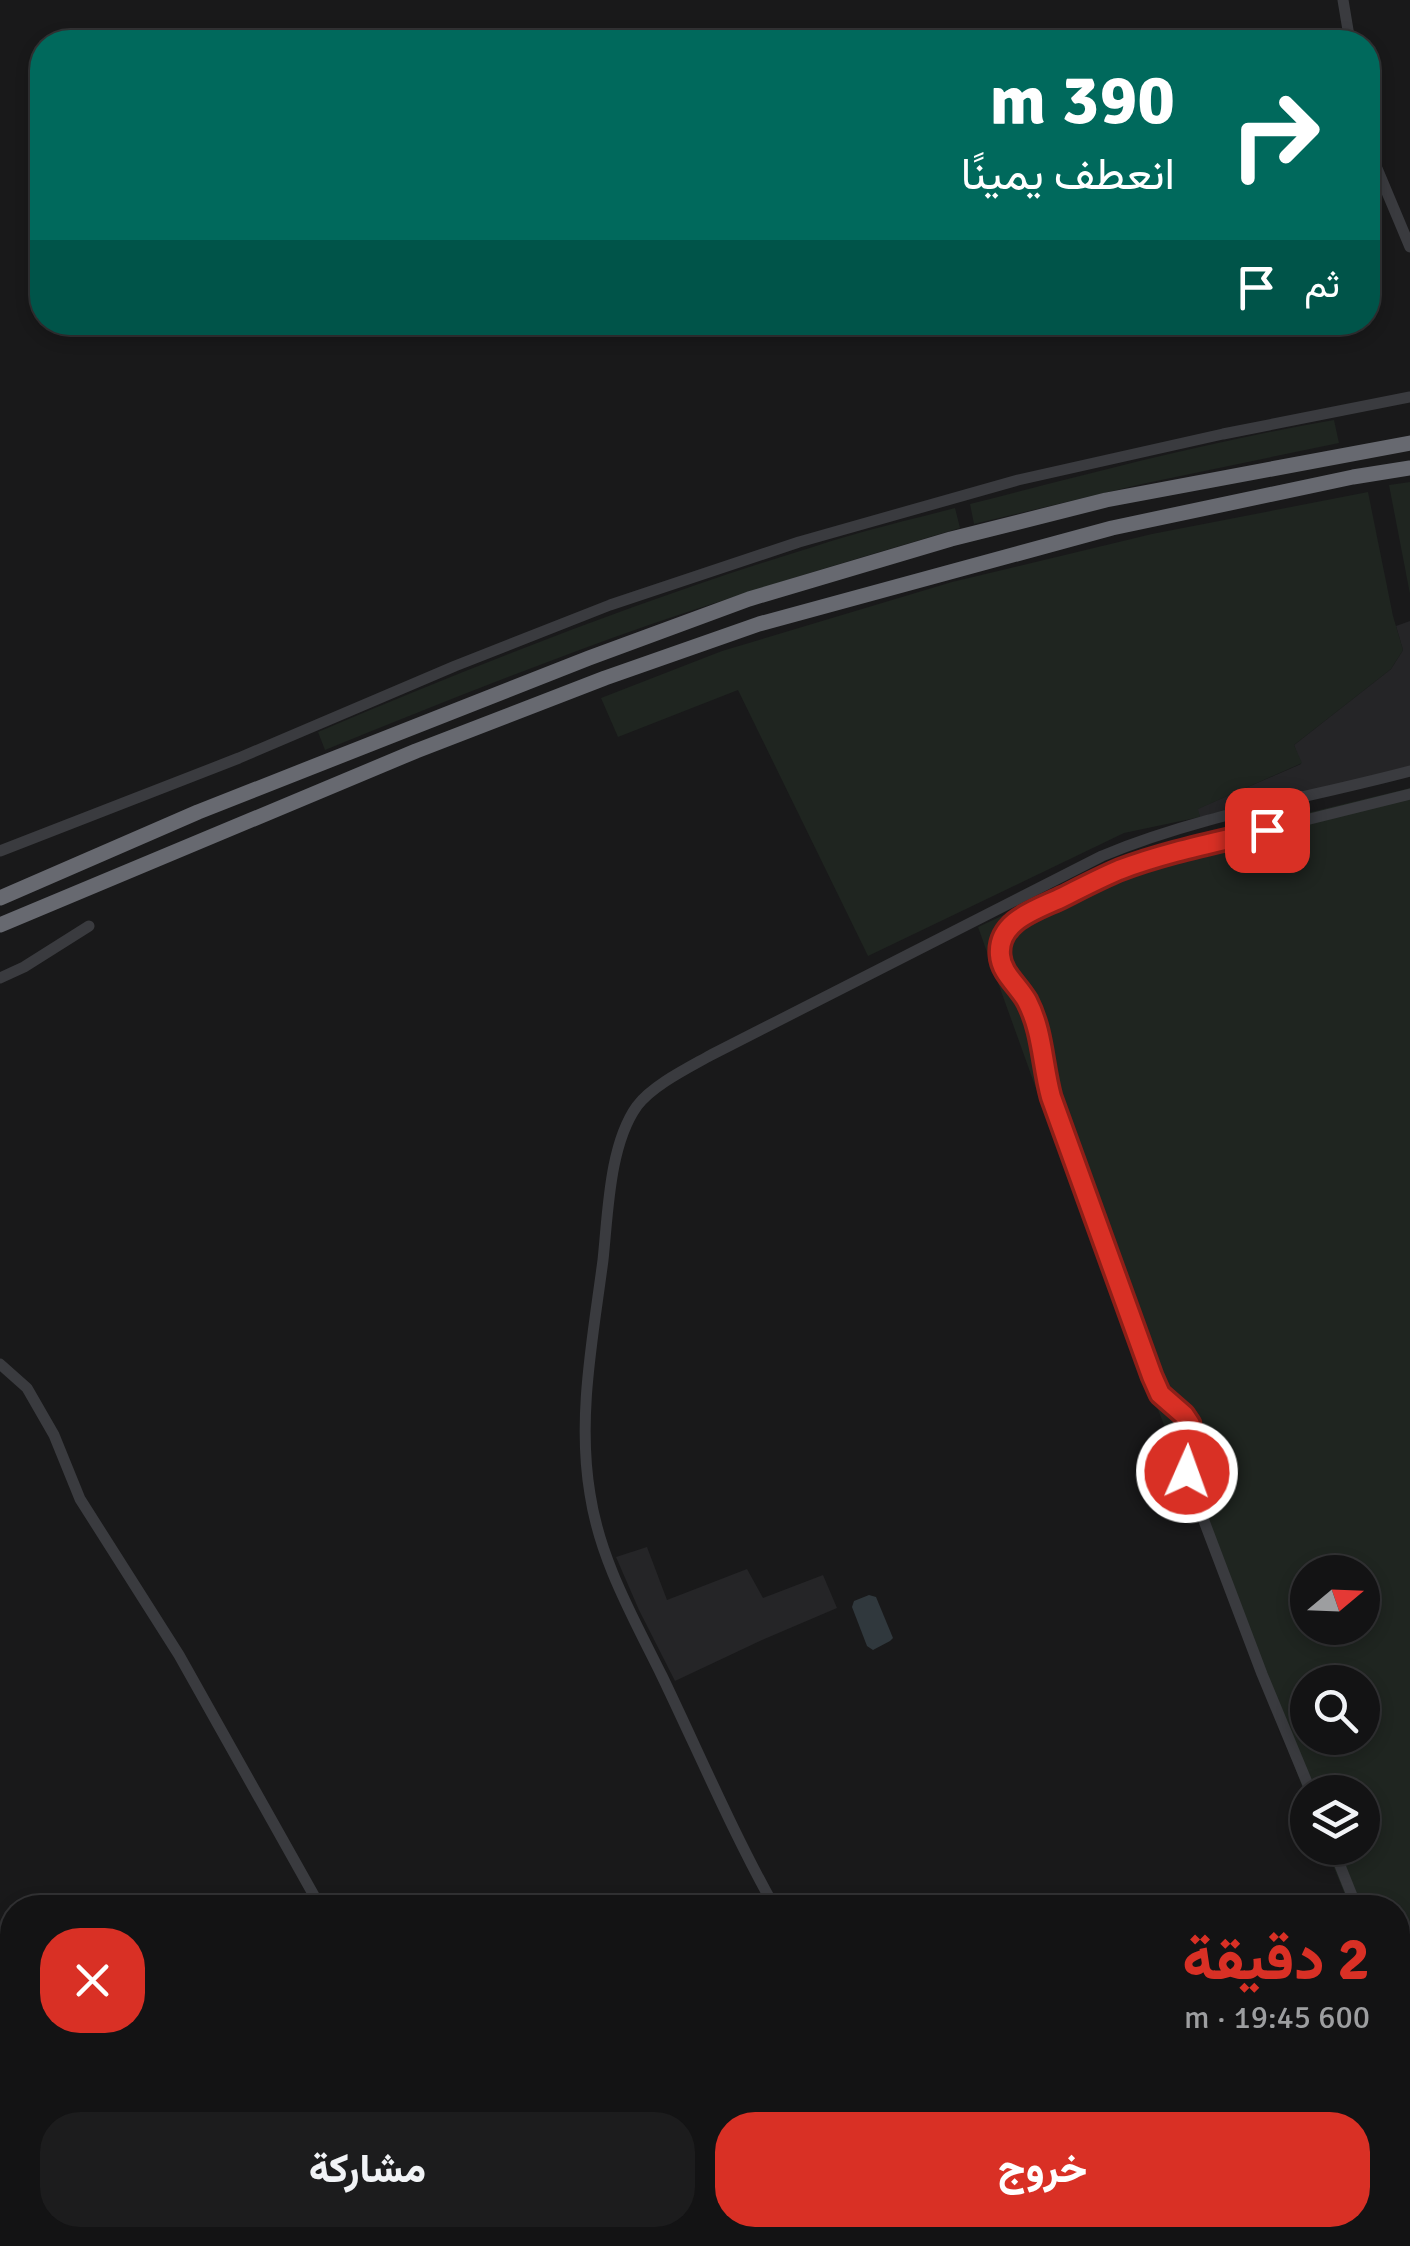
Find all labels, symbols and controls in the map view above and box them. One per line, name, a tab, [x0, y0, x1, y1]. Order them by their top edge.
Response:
text: 390 m	[990, 57, 1175, 143]
icon: right	[1210, 70, 1340, 200]
text: انعطف يمينًا	[961, 147, 1175, 202]
icon: arrive	[1229, 260, 1284, 315]
text: ثم	[1304, 261, 1340, 308]
pin	[1225, 788, 1310, 873]
icon: arrive	[1240, 803, 1295, 858]
position arrow	[1135, 1420, 1239, 1524]
north arrow	[1290, 1555, 1380, 1645]
map controls	[1290, 1555, 1380, 1865]
button: search	[1290, 1665, 1380, 1755]
button: layers	[1290, 1775, 1380, 1865]
text: 2 دقيقة	[1182, 1923, 1370, 1997]
button: close	[40, 1928, 145, 2033]
text: 600 m · 19:45	[1184, 1998, 1370, 2037]
button: مشاركة	[40, 2112, 695, 2227]
button: خروج	[715, 2112, 1370, 2227]

